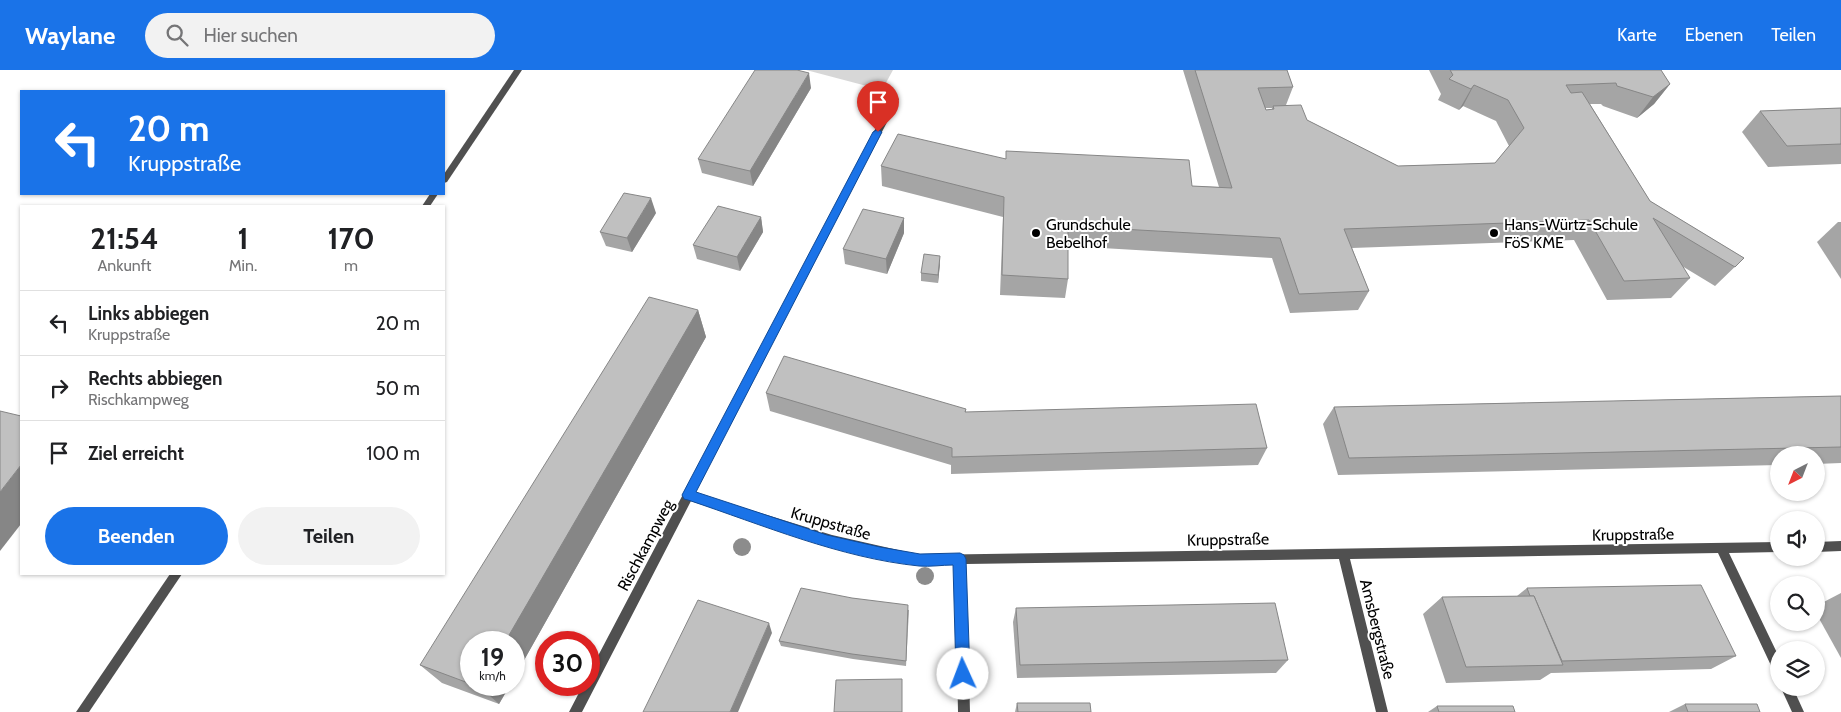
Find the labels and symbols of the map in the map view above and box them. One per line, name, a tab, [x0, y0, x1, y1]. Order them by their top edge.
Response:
pin	[857, 81, 899, 132]
place label: Grundschule Bebelhof	[1046, 215, 1131, 252]
place label: Hans-Würtz-Schule FöS KME	[1504, 215, 1638, 252]
marker: Grundschule Bebelhof	[1030, 227, 1042, 239]
marker: Hans-Würtz-Schule FöS KME	[1488, 227, 1500, 239]
north arrow	[1770, 446, 1825, 501]
street label: Rischkampweg	[613, 495, 678, 594]
street label: Kruppstraße	[789, 503, 873, 544]
street label: Kruppstraße	[1592, 524, 1674, 545]
street label: Kruppstraße	[1187, 529, 1269, 550]
street label: Amsbergstraße	[1356, 577, 1399, 681]
speed limit sign: 30	[535, 631, 600, 696]
position arrow	[936, 647, 988, 699]

